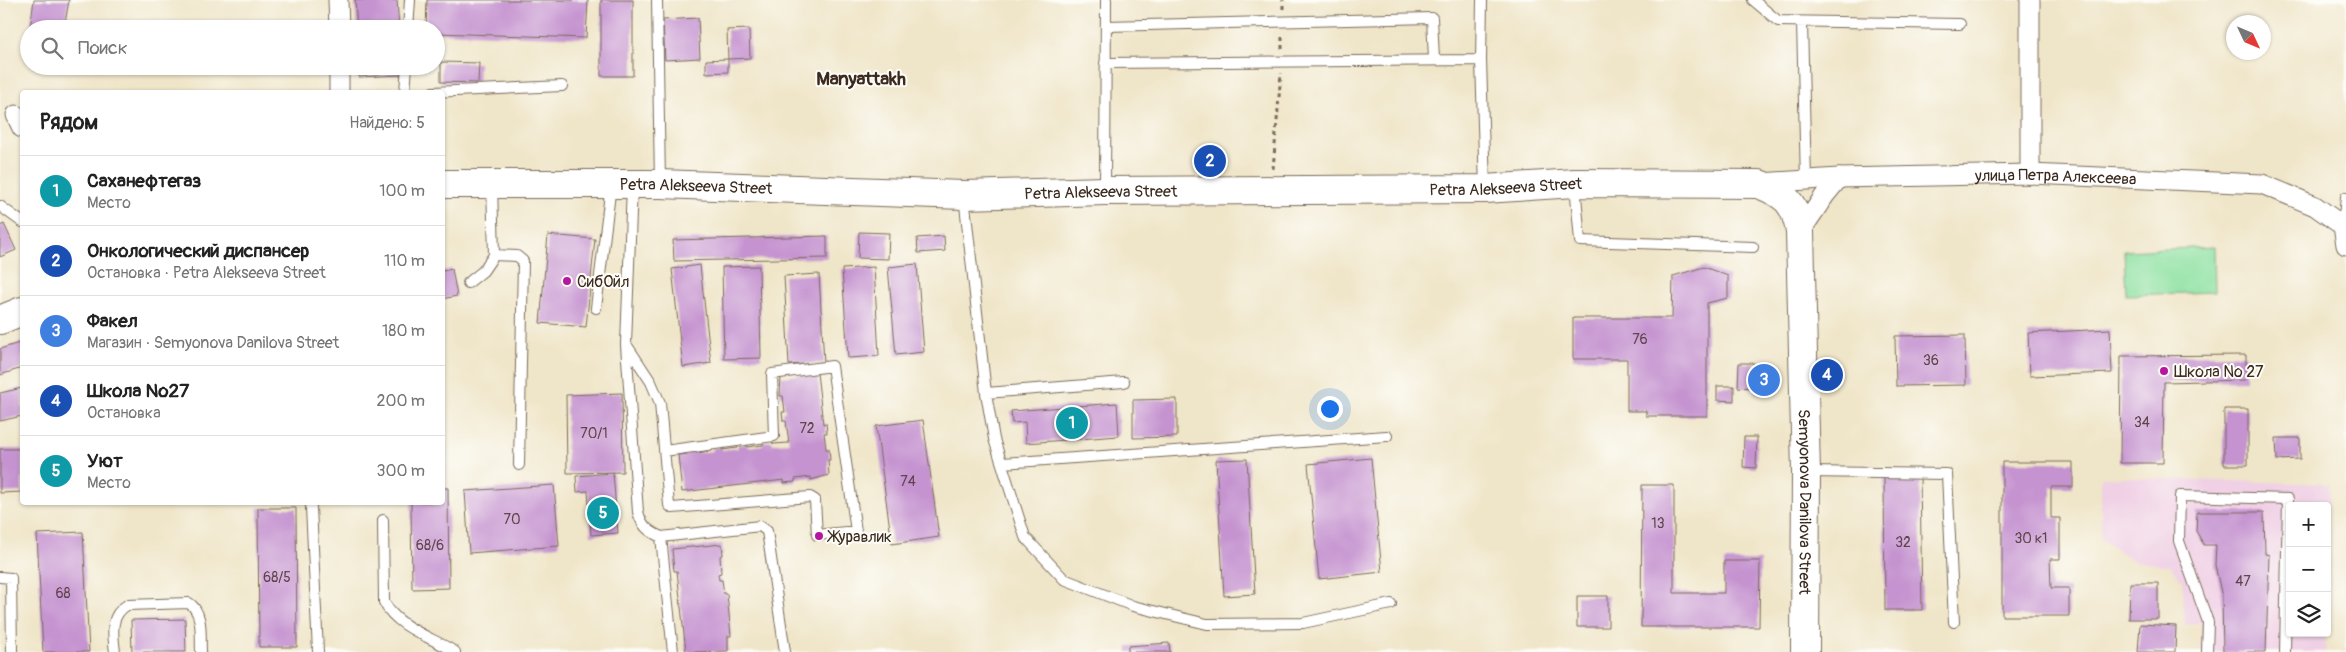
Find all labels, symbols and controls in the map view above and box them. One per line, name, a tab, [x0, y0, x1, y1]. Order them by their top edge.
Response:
north arrow	[2226, 15, 2271, 60]
search box	[20, 20, 445, 75]
icon: search	[38, 34, 66, 62]
text: Поиск	[78, 36, 128, 60]
district label: Manyattakh	[816, 67, 906, 91]
text: Рядом	[40, 109, 98, 136]
text: Найдено: 5	[349, 113, 425, 133]
pin: 2	[1194, 142, 1226, 180]
street label: улица Петра Алексеева	[1974, 165, 2137, 190]
text: Саханефтегаз	[87, 169, 202, 193]
street label: Petra Alekseeva Street	[1429, 174, 1583, 200]
street label: Petra Alekseeva Street	[619, 175, 773, 199]
text: 1	[53, 181, 59, 201]
text: 100 m	[379, 181, 425, 201]
street label: Petra Alekseeva Street	[1024, 182, 1178, 204]
text: Место	[87, 193, 131, 213]
text: Онкологический диспансер	[87, 239, 309, 263]
text: 2	[52, 251, 60, 271]
text: 110 m	[384, 251, 425, 271]
text: Остановка · Petra Alekseeva Street	[87, 263, 326, 283]
place label: СибОйл	[577, 272, 629, 292]
marker: СибОйл	[561, 275, 573, 287]
text: Факел	[87, 309, 138, 333]
text: 3	[52, 321, 60, 341]
text: 180 m	[382, 321, 425, 341]
house number: 76	[1632, 331, 1648, 348]
text: Магазин · Semyonova Danilova Street	[87, 333, 339, 353]
house number: 36	[1923, 352, 1939, 369]
pin: 4	[1811, 356, 1843, 394]
pin: 3	[1748, 361, 1780, 399]
place label: Школа № 27	[2174, 362, 2264, 382]
marker: Школа № 27	[2158, 365, 2170, 377]
text: Школа №27	[87, 379, 189, 403]
text: 4	[51, 391, 61, 411]
text: 200 m	[377, 391, 425, 411]
your location	[1317, 396, 1343, 422]
text: Остановка	[87, 403, 161, 423]
pin: 1	[1056, 404, 1088, 442]
street label: Semyonova Danilova Street	[1793, 409, 1815, 595]
house number: 34	[2134, 414, 2150, 431]
house number: 72	[799, 420, 815, 437]
house number: 70/1	[580, 425, 608, 442]
text: Уют	[87, 449, 123, 473]
text: 5	[52, 461, 60, 481]
text: 300 m	[377, 461, 425, 481]
text: Место	[87, 473, 131, 493]
house number: 74	[900, 473, 916, 490]
pin: 5	[587, 494, 619, 532]
map controls	[2286, 502, 2331, 637]
button: +	[2286, 502, 2331, 547]
house number: 70	[504, 511, 520, 528]
house number: 13	[1651, 515, 1665, 532]
place label: Журавлик	[826, 527, 892, 547]
marker: Журавлик	[813, 530, 825, 542]
house number: 30 к1	[2014, 530, 2048, 547]
house number: 32	[1895, 534, 1911, 551]
house number: 68/6	[416, 537, 444, 554]
button: −	[2286, 547, 2331, 592]
house number: 68/5	[263, 569, 291, 586]
house number: 47	[2235, 573, 2251, 590]
house number: 68	[55, 585, 71, 602]
button: layers	[2286, 592, 2331, 637]

